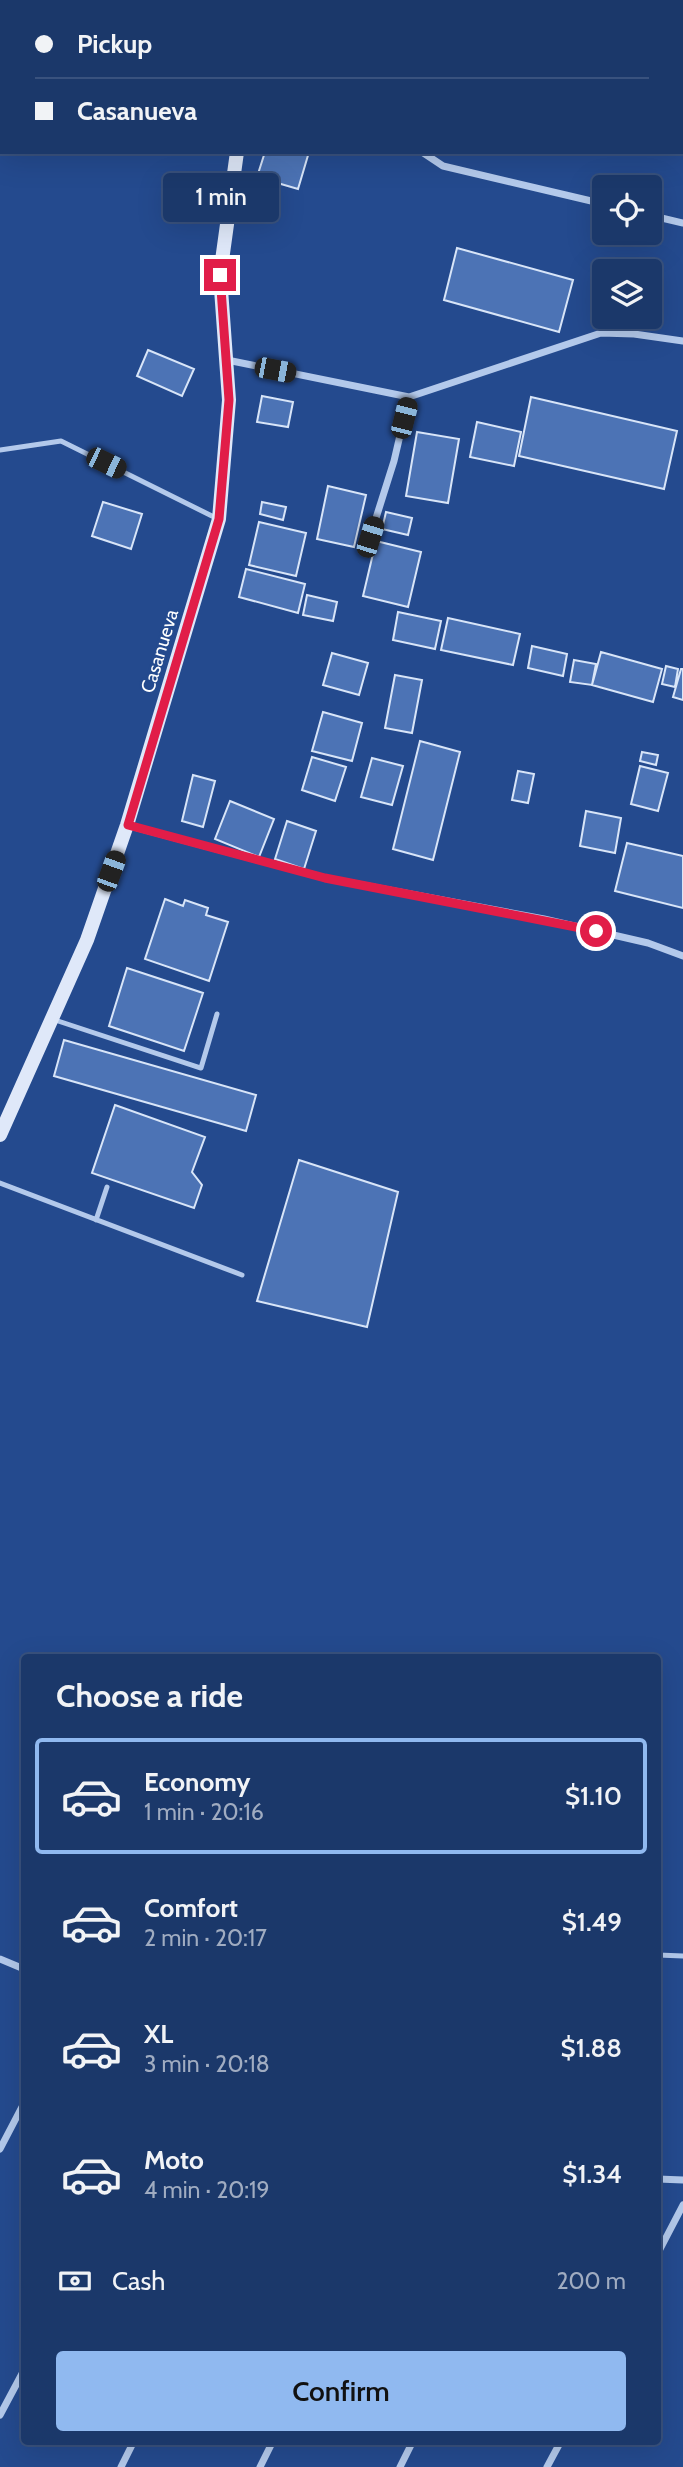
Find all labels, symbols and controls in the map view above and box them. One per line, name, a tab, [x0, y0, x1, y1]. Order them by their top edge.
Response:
text: Pickup	[77, 28, 152, 60]
text: Casanueva	[77, 95, 197, 127]
callout: 1 min	[162, 174, 278, 222]
map controls	[592, 175, 662, 329]
button: locate	[592, 175, 662, 245]
text: 1 min	[195, 183, 247, 211]
route end	[204, 259, 236, 291]
button: layers	[592, 259, 662, 329]
car	[253, 356, 298, 384]
car	[389, 395, 420, 441]
car	[83, 444, 130, 482]
car	[354, 514, 387, 560]
street label: Casanueva	[136, 606, 183, 696]
car	[94, 848, 129, 894]
route start	[580, 915, 612, 947]
text: Choose a ride	[56, 1676, 243, 1715]
icon: car	[60, 1765, 123, 1828]
text: Economy	[144, 1766, 250, 1798]
text: $1.10	[565, 1780, 622, 1812]
text: 1 min · 20:16	[144, 1798, 264, 1826]
icon: car	[60, 1891, 123, 1954]
text: Comfort	[144, 1892, 238, 1924]
text: $1.49	[562, 1906, 622, 1938]
text: 2 min · 20:17	[144, 1924, 267, 1952]
icon: car	[60, 2017, 123, 2080]
text: XL	[144, 2018, 173, 2050]
text: $1.88	[561, 2032, 622, 2064]
text: 3 min · 20:18	[144, 2050, 270, 2078]
icon: car	[60, 2143, 123, 2206]
text: Moto	[144, 2144, 204, 2176]
text: $1.34	[562, 2158, 622, 2190]
text: 4 min · 20:19	[144, 2176, 270, 2204]
icon: cash	[56, 2262, 94, 2300]
text: Cash	[112, 2265, 165, 2297]
text: 200 m	[556, 2267, 626, 2295]
button: Confirm	[56, 2351, 626, 2431]

